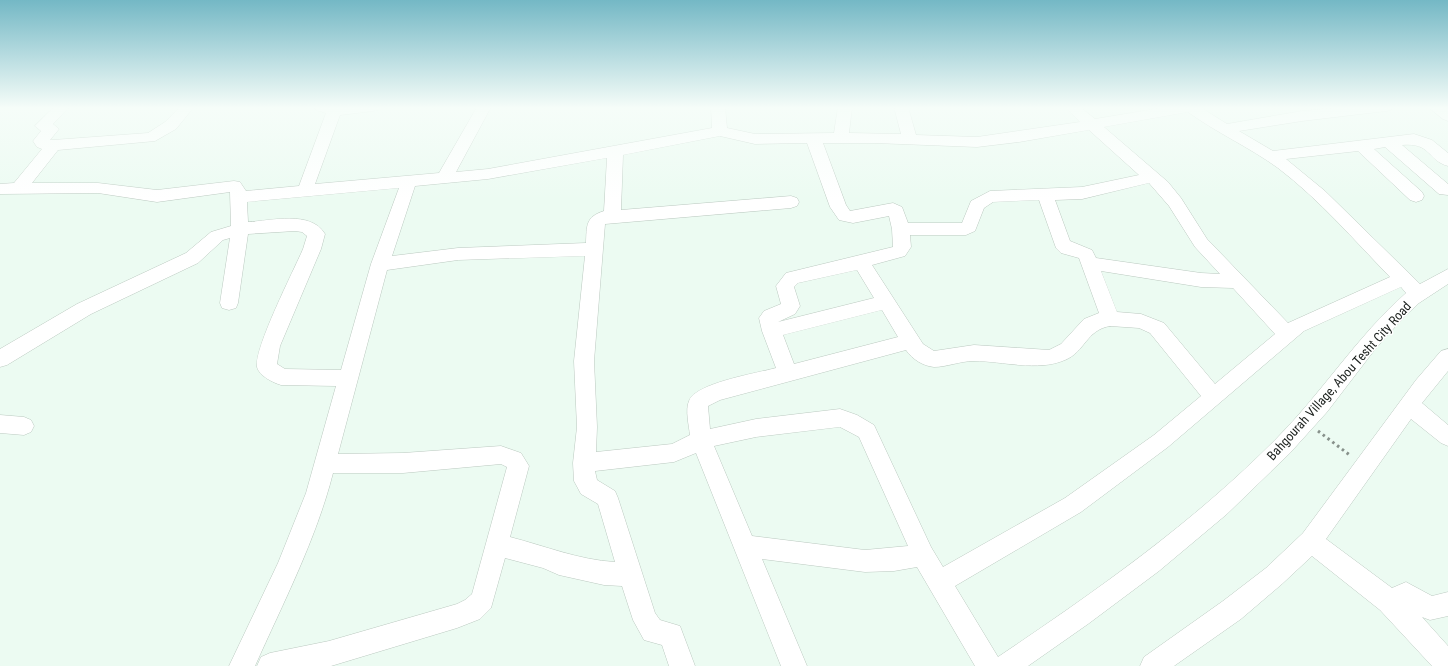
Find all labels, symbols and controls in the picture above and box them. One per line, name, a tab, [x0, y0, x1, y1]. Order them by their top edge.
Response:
street label: Bahgourah Village, Abou Tesht City Road	[1264, 299, 1414, 463]

